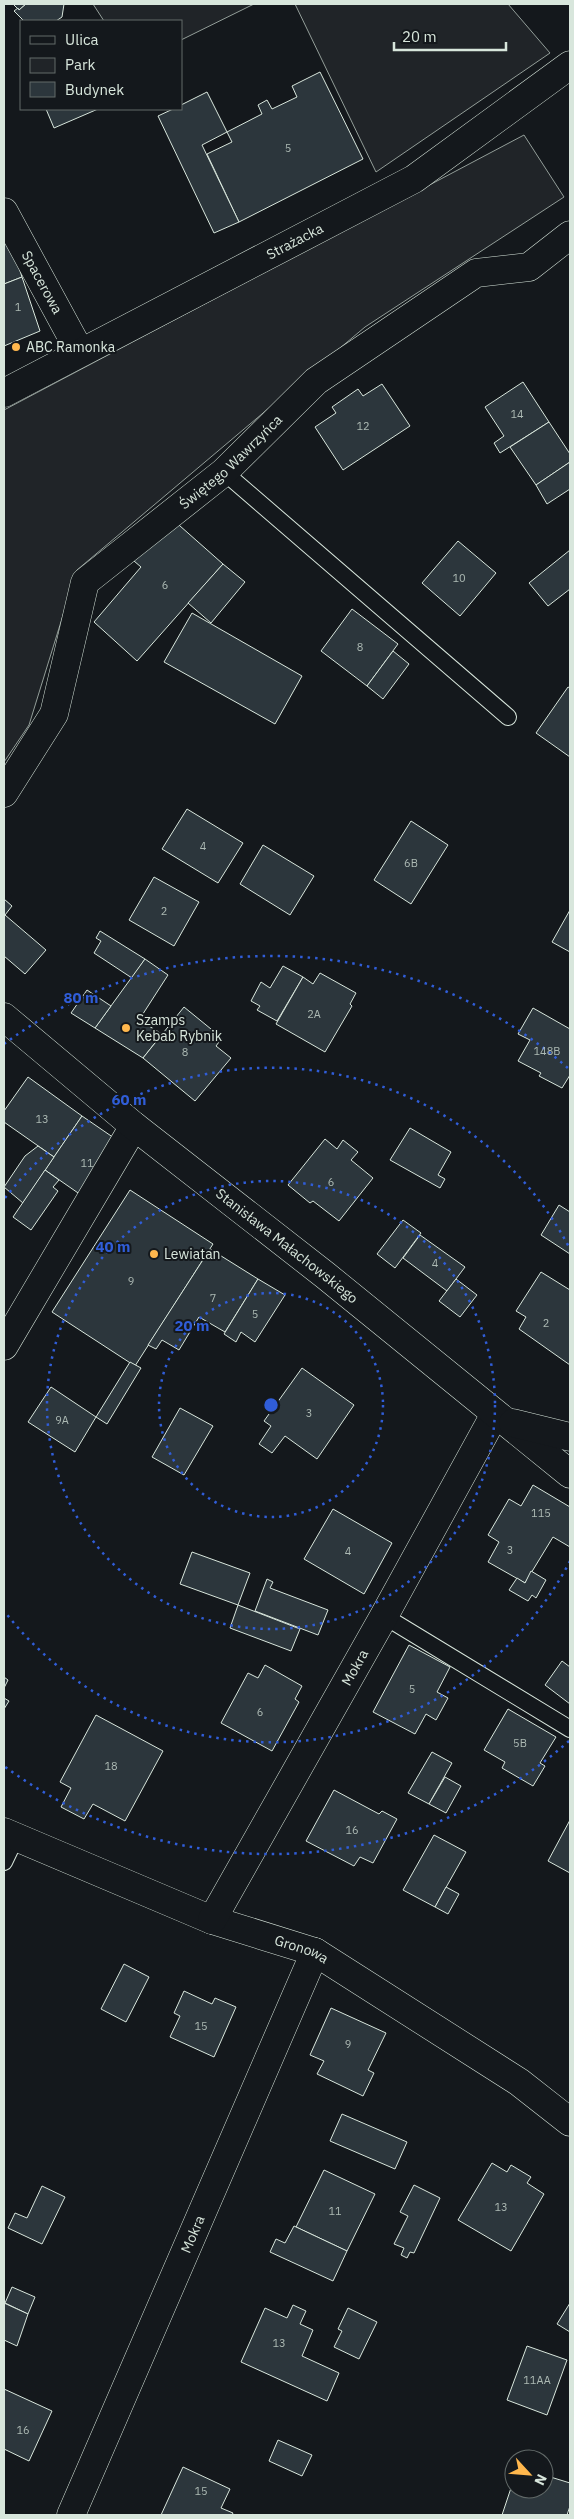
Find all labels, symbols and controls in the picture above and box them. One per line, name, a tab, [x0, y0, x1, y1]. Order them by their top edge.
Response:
legend	[20, 20, 182, 110]
scale bar	[394, 20, 506, 52]
text: 20 m	[402, 27, 437, 46]
text: Ulica	[65, 30, 99, 49]
text: Park	[65, 55, 95, 74]
text: Budynek	[65, 80, 124, 99]
house number: 5	[285, 141, 291, 155]
street label: Strażacka	[263, 219, 327, 263]
street label: Spacerowa	[18, 248, 67, 318]
house number: 1	[15, 300, 22, 314]
place label: ABC Ramonka	[26, 338, 116, 356]
marker: ABC Ramonka	[10, 341, 22, 353]
house number: 14	[510, 407, 524, 421]
street label: Świętego Wawrzyńca	[175, 410, 286, 513]
house number: 12	[356, 419, 370, 433]
house number: 10	[452, 571, 466, 585]
house number: 6	[162, 578, 168, 592]
house number: 8	[357, 640, 363, 654]
house number: 4	[200, 839, 207, 853]
house number: 6B	[404, 856, 418, 870]
house number: 2	[161, 904, 167, 918]
text: 80 m	[64, 988, 98, 1007]
house number: 2A	[307, 1007, 321, 1021]
place label: Szamps Kebab Rybnik	[136, 1011, 223, 1045]
marker: Szamps Kebab Rybnik	[120, 1022, 132, 1034]
house number: 148B	[534, 1044, 560, 1058]
house number: 8	[182, 1045, 188, 1059]
text: 60 m	[112, 1090, 146, 1109]
house number: 13	[35, 1112, 49, 1126]
house number: 11	[80, 1156, 94, 1170]
house number: 6	[328, 1175, 334, 1189]
street label: Stanisława Małachowskiego	[212, 1184, 362, 1307]
text: 40 m	[96, 1237, 130, 1256]
place label: Lewiatan	[164, 1245, 221, 1263]
marker: Lewiatan	[148, 1248, 160, 1260]
house number: 4	[432, 1256, 439, 1270]
house number: 9	[128, 1274, 134, 1288]
house number: 7	[210, 1291, 216, 1305]
house number: 5	[252, 1307, 258, 1321]
text: 20 m	[175, 1316, 209, 1335]
house number: 2	[543, 1316, 549, 1330]
centre of rings	[262, 1396, 280, 1414]
house number: 3	[306, 1406, 312, 1420]
house number: 9A	[55, 1413, 69, 1427]
house number: 115	[531, 1506, 551, 1520]
house number: 3	[507, 1543, 513, 1557]
house number: 4	[345, 1544, 352, 1558]
street label: Mokra	[337, 1646, 373, 1689]
house number: 5	[409, 1682, 415, 1696]
house number: 6	[257, 1705, 263, 1719]
house number: 5B	[513, 1736, 527, 1750]
house number: 18	[104, 1759, 118, 1773]
house number: 16	[345, 1823, 359, 1837]
street label: Gronowa	[272, 1931, 333, 1968]
house number: 15	[194, 2019, 208, 2033]
house number: 9	[345, 2037, 351, 2051]
house number: 13	[494, 2200, 508, 2214]
house number: 11	[328, 2204, 342, 2218]
street label: Mokra	[177, 2212, 209, 2256]
house number: 13	[272, 2336, 286, 2350]
house number: 11AA	[523, 2373, 551, 2387]
house number: 16	[16, 2423, 30, 2437]
north arrow	[504, 2449, 554, 2499]
text: N	[530, 2471, 551, 2488]
house number: 15	[194, 2484, 208, 2498]

